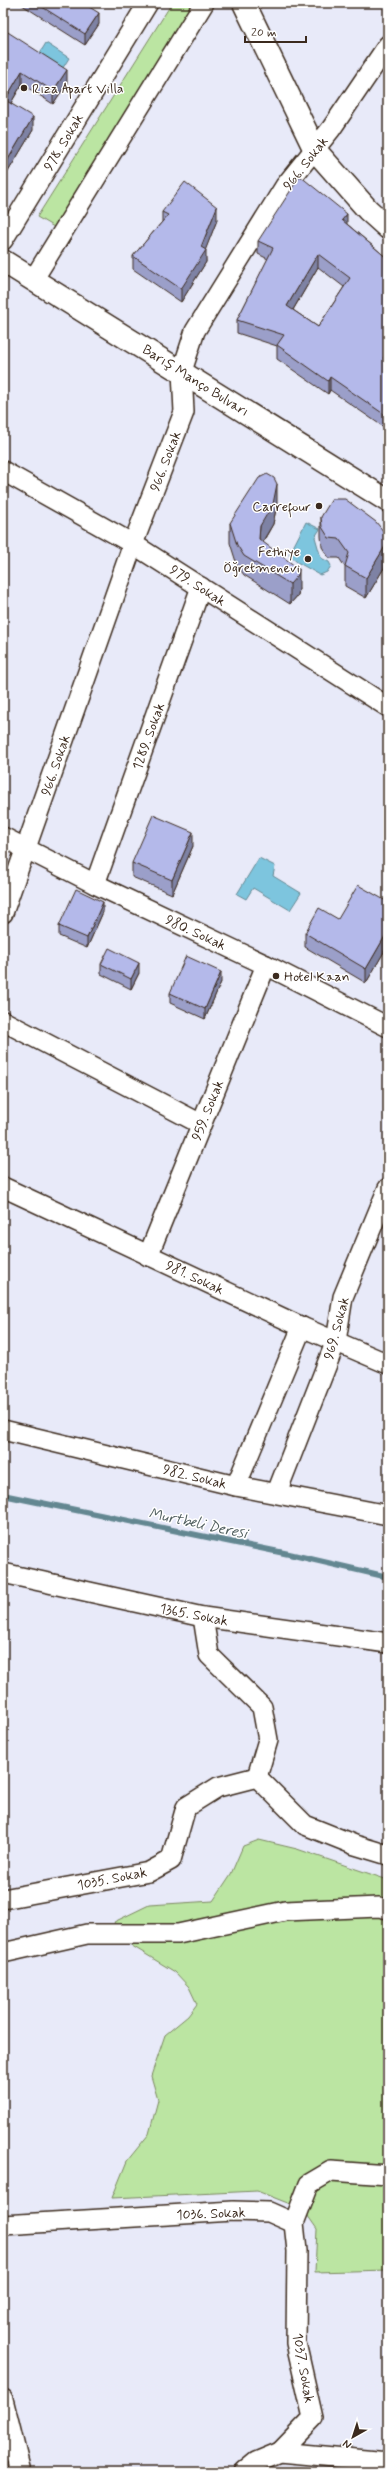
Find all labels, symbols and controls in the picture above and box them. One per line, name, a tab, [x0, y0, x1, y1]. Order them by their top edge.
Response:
scale bar	[245, 18, 306, 44]
text: 20 m	[251, 25, 277, 41]
place label: Rıza Apart Villa	[32, 80, 124, 99]
marker: Rıza Apart Villa	[19, 83, 29, 93]
street label: 978. Sokak	[40, 111, 88, 174]
street label: 966. Sokak	[279, 133, 332, 194]
street label: Barış Manço Bulvarı	[139, 341, 252, 421]
street label: 966. Sokak	[146, 429, 186, 494]
place label: Carrefour	[252, 498, 311, 518]
marker: Carrefour	[314, 501, 324, 511]
place label: Fethiye Öğretmenevi	[223, 543, 300, 577]
marker: Fethiye Öğretmenevi	[303, 554, 313, 564]
street label: 979. Sokak	[166, 561, 229, 611]
street label: 1289. Sokak	[128, 700, 169, 772]
street label: 966. Sokak	[37, 732, 75, 798]
street label: 980. Sokak	[162, 911, 229, 955]
place label: Hotel Kaan	[284, 968, 350, 986]
marker: Hotel Kaan	[271, 971, 281, 981]
street label: 959. Sokak	[188, 1077, 228, 1143]
street label: 981. Sokak	[163, 1257, 227, 1299]
street label: 969. Sokak	[320, 1295, 354, 1362]
street label: 982. Sokak	[161, 1460, 229, 1494]
water label: Murtbeli Deresi	[147, 1504, 250, 1545]
street label: 1365. Sokak	[158, 1600, 230, 1630]
street label: 1035. Sokak	[76, 1863, 149, 1895]
street label: 1036. Sokak	[176, 2204, 246, 2224]
street label: 1037. Sokak	[288, 2332, 318, 2405]
north arrow	[333, 2417, 373, 2457]
text: N	[340, 2436, 355, 2452]

